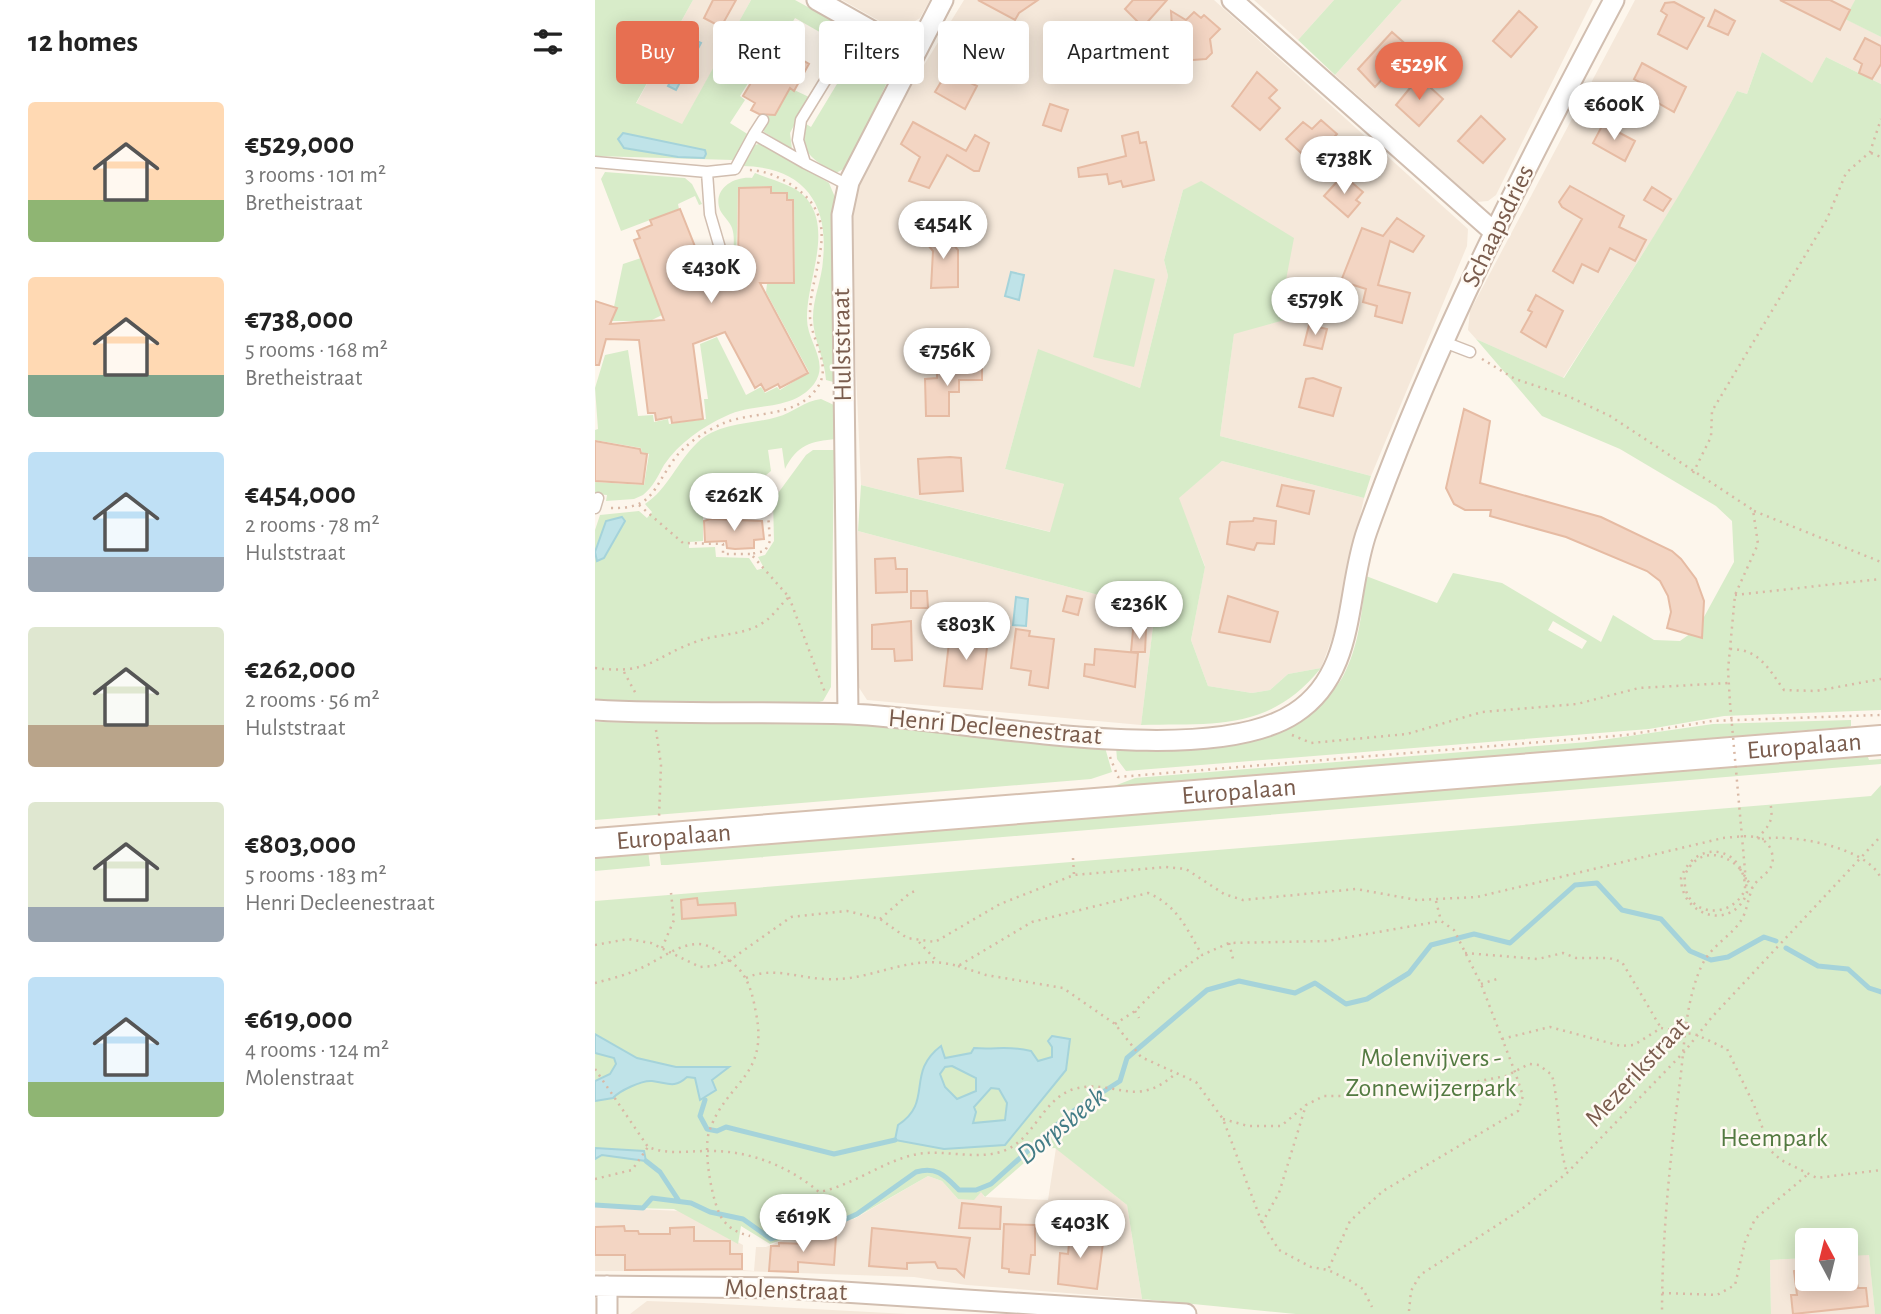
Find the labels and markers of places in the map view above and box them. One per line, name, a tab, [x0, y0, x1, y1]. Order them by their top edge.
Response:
pin: €529K	[1370, 42, 1468, 102]
pin: €600K	[1565, 82, 1663, 142]
pin: €738K	[1295, 136, 1393, 196]
pin: €454K	[894, 202, 992, 261]
pin: €430K	[662, 246, 760, 305]
pin: €579K	[1266, 278, 1364, 337]
pin: €756K	[898, 328, 996, 388]
pin: €262K	[685, 474, 783, 533]
pin: €236K	[1090, 582, 1188, 641]
pin: €803K	[917, 602, 1015, 662]
pin: €619K	[754, 1194, 852, 1254]
pin: €403K	[1031, 1200, 1129, 1260]

